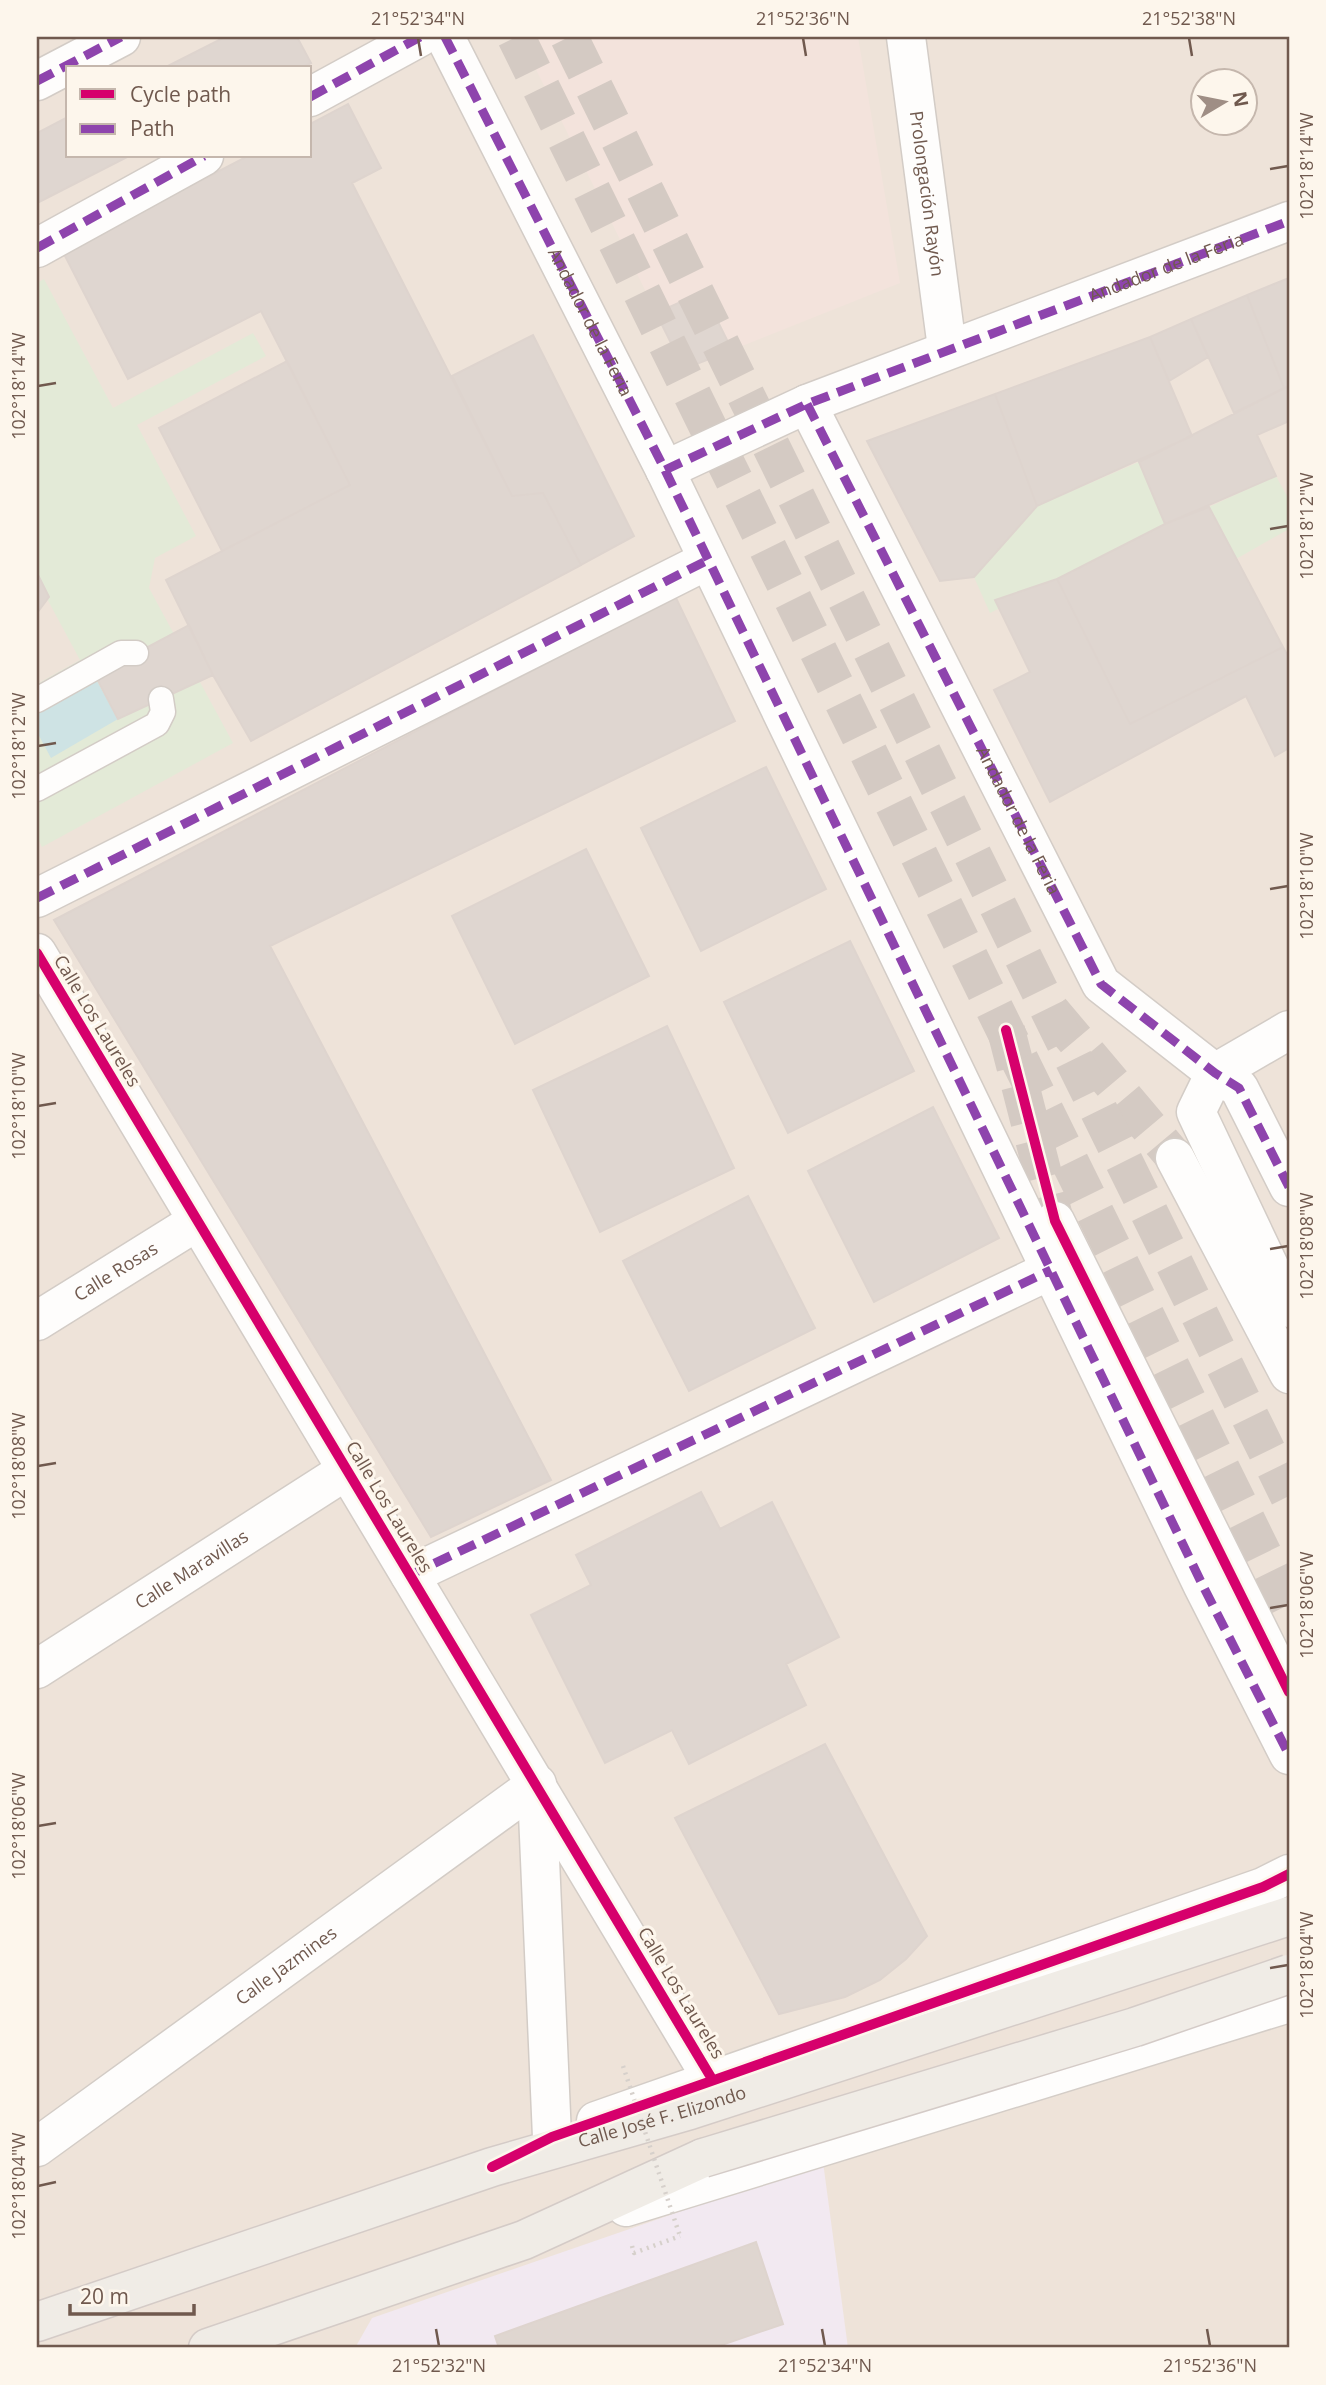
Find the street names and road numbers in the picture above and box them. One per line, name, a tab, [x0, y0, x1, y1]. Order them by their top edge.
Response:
street label: Prolongación Rayón	[905, 109, 950, 278]
street label: Andador de la Feria	[1085, 226, 1247, 307]
street label: Andador de la Feria	[543, 243, 639, 400]
street label: Andador de la Feria	[971, 742, 1067, 899]
street label: Calle Los Laureles	[49, 950, 147, 1091]
street label: Calle Rosas	[69, 1236, 162, 1306]
street label: Calle Los Laureles	[341, 1436, 439, 1577]
street label: Calle Maravillas	[130, 1524, 253, 1614]
street label: Calle Jazmines	[230, 1920, 341, 2010]
street label: Calle Los Laureles	[633, 1922, 731, 2063]
street label: Calle José F. Elizondo	[575, 2080, 749, 2153]

